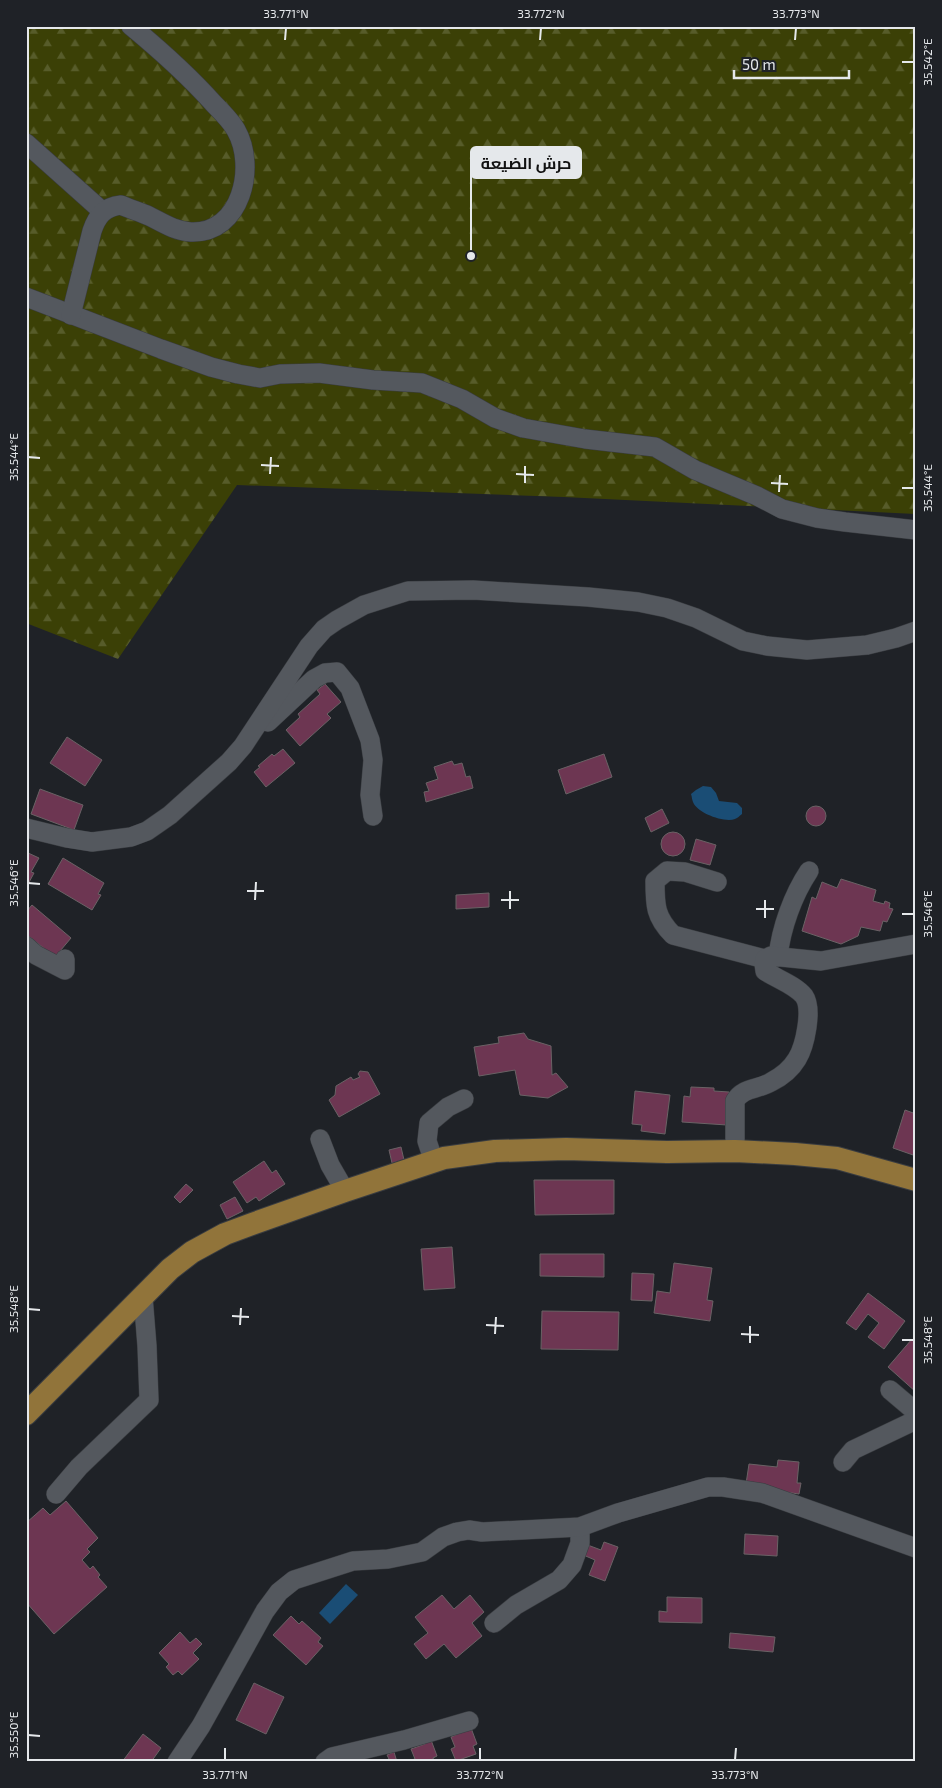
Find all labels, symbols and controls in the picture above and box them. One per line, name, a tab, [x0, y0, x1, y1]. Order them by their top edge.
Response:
text: 33.771°N	[263, 6, 309, 20]
text: 33.772°N	[517, 6, 565, 20]
text: 33.773°N	[772, 6, 820, 20]
text: 35.542°E	[920, 38, 934, 86]
scale bar	[734, 48, 850, 80]
text: 50 m	[742, 55, 776, 73]
callout: حرش الضيعة	[471, 147, 581, 178]
text: حرش الضيعة	[481, 153, 571, 173]
text: 35.544°E	[6, 433, 20, 481]
text: 35.544°E	[920, 464, 934, 512]
text: 35.546°E	[6, 859, 20, 907]
text: 35.546°E	[920, 890, 934, 938]
text: 35.548°E	[6, 1285, 20, 1333]
text: 35.548°E	[920, 1316, 934, 1364]
text: 35.550°E	[6, 1711, 20, 1759]
text: 33.771°N	[202, 1767, 248, 1781]
text: 33.772°N	[456, 1767, 504, 1781]
text: 33.773°N	[711, 1767, 759, 1781]

